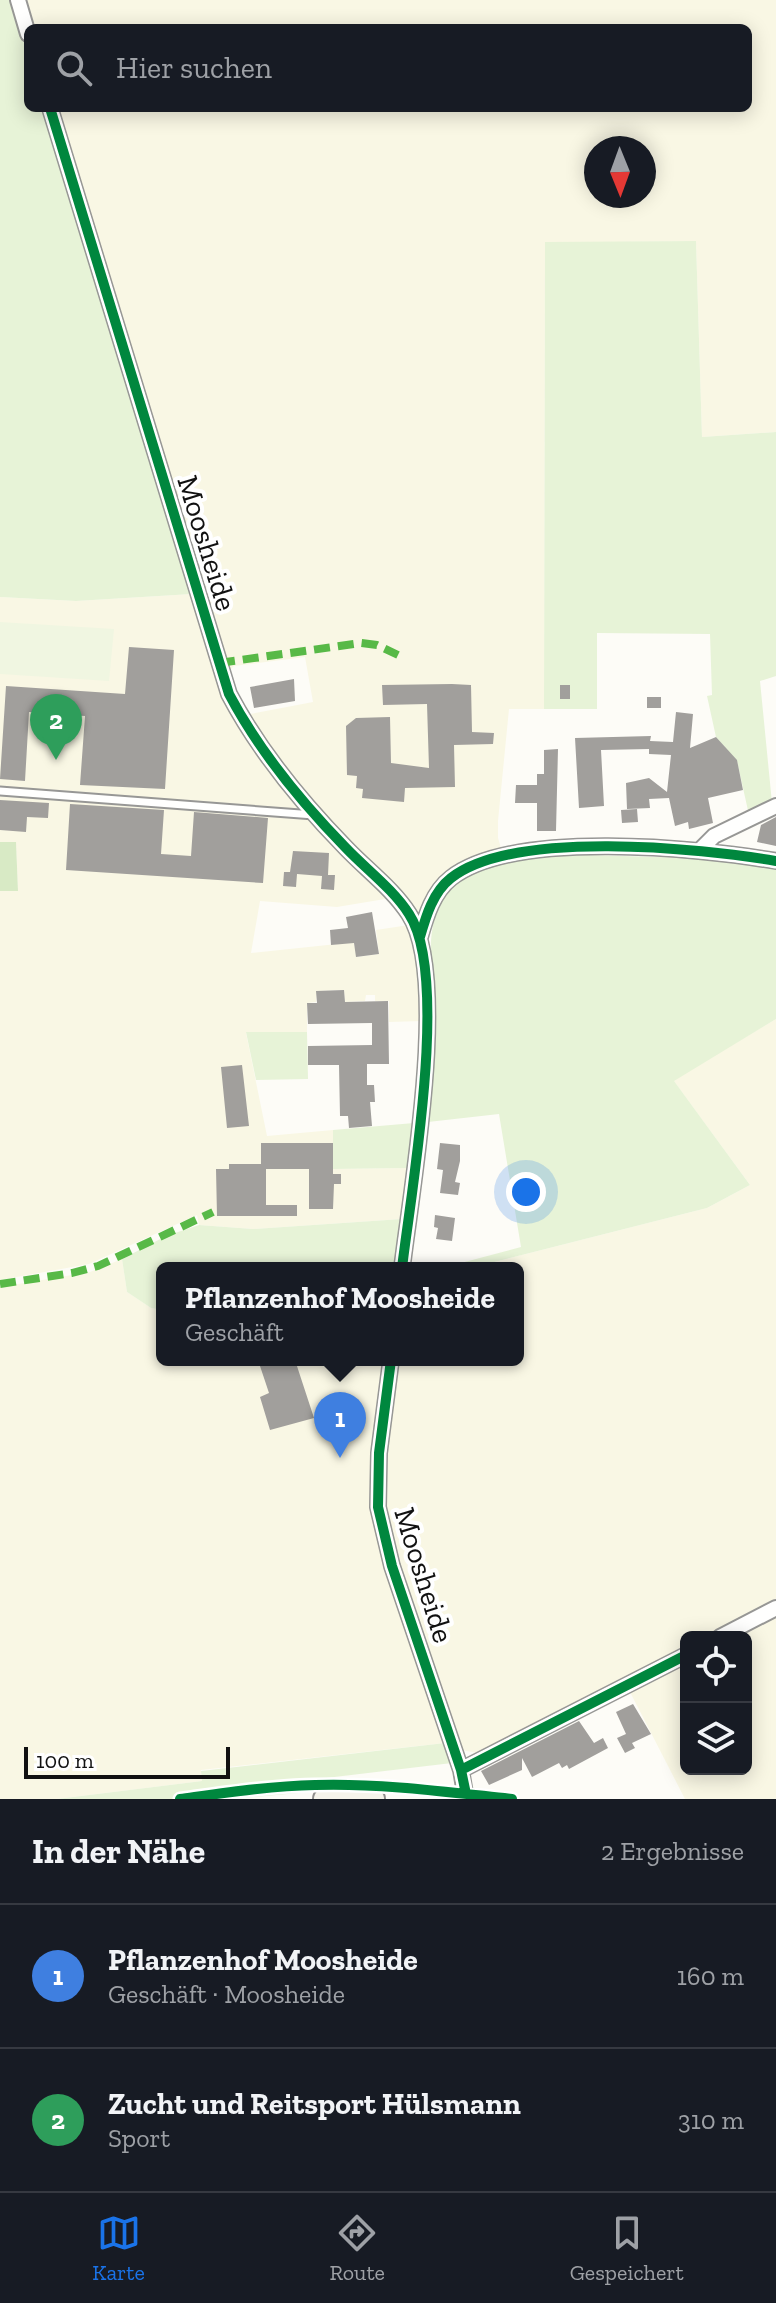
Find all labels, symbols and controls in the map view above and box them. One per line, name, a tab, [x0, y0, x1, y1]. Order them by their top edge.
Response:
search box	[24, 24, 752, 112]
icon: search	[52, 46, 96, 90]
text: Hier suchen	[116, 50, 272, 86]
north arrow	[584, 136, 656, 208]
street label: Moosheide	[169, 471, 245, 615]
pin: 2	[30, 694, 82, 760]
your location	[506, 1172, 546, 1212]
popup	[156, 1262, 524, 1366]
text: Pflanzenhof Moosheide	[185, 1280, 495, 1316]
text: Geschäft	[185, 1316, 284, 1348]
pin: 1	[314, 1392, 366, 1458]
street label: Moosheide	[386, 1503, 462, 1647]
map controls	[680, 1631, 752, 1775]
button: locate	[680, 1631, 752, 1703]
button: layers	[680, 1703, 752, 1775]
scale bar	[24, 1743, 230, 1779]
text: 100 m	[36, 1747, 94, 1774]
text: In der Nähe	[32, 1831, 205, 1872]
text: 2 Ergebnisse	[601, 1835, 744, 1867]
text: Pflanzenhof Moosheide	[108, 1942, 418, 1978]
text: 1	[53, 1960, 63, 1992]
text: 160 m	[677, 1960, 744, 1992]
text: Geschäft · Moosheide	[108, 1978, 345, 2010]
text: Zucht und Reitsport Hülsmann	[108, 2086, 521, 2122]
text: 2	[51, 2104, 65, 2136]
text: 310 m	[678, 2104, 744, 2136]
text: Sport	[108, 2122, 170, 2154]
tab: Karte	[92, 2211, 145, 2286]
tab: Route	[330, 2211, 385, 2286]
tab: Gespeichert	[570, 2211, 684, 2286]

